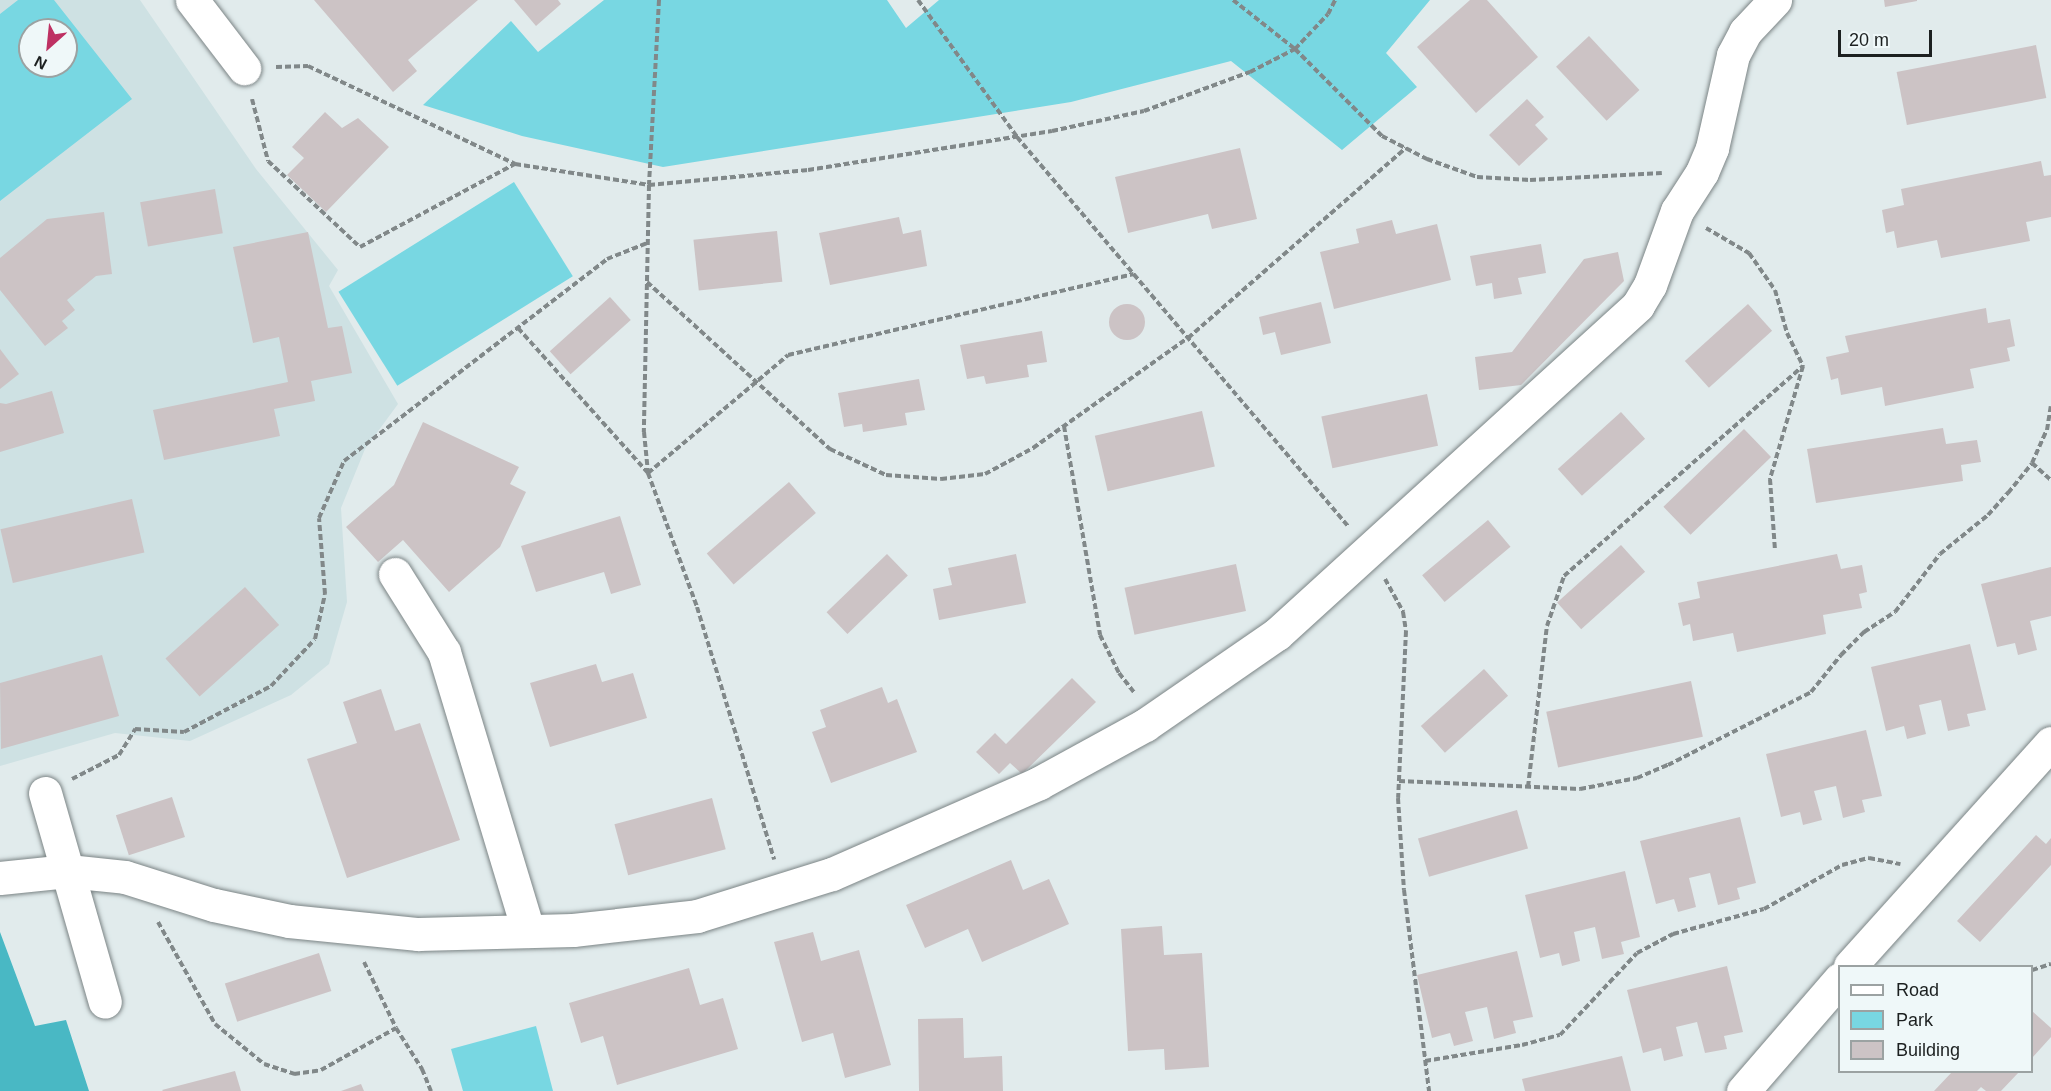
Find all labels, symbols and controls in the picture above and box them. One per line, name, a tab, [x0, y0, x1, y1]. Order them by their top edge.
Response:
north arrow	[18, 18, 78, 78]
scale bar	[1841, 18, 1936, 56]
text: 20 m	[1849, 30, 1889, 50]
text: N	[31, 53, 50, 73]
legend	[1838, 965, 2033, 1073]
text: Road	[1896, 980, 1939, 1000]
text: Park	[1896, 1010, 1933, 1030]
text: Building	[1896, 1040, 1960, 1060]

